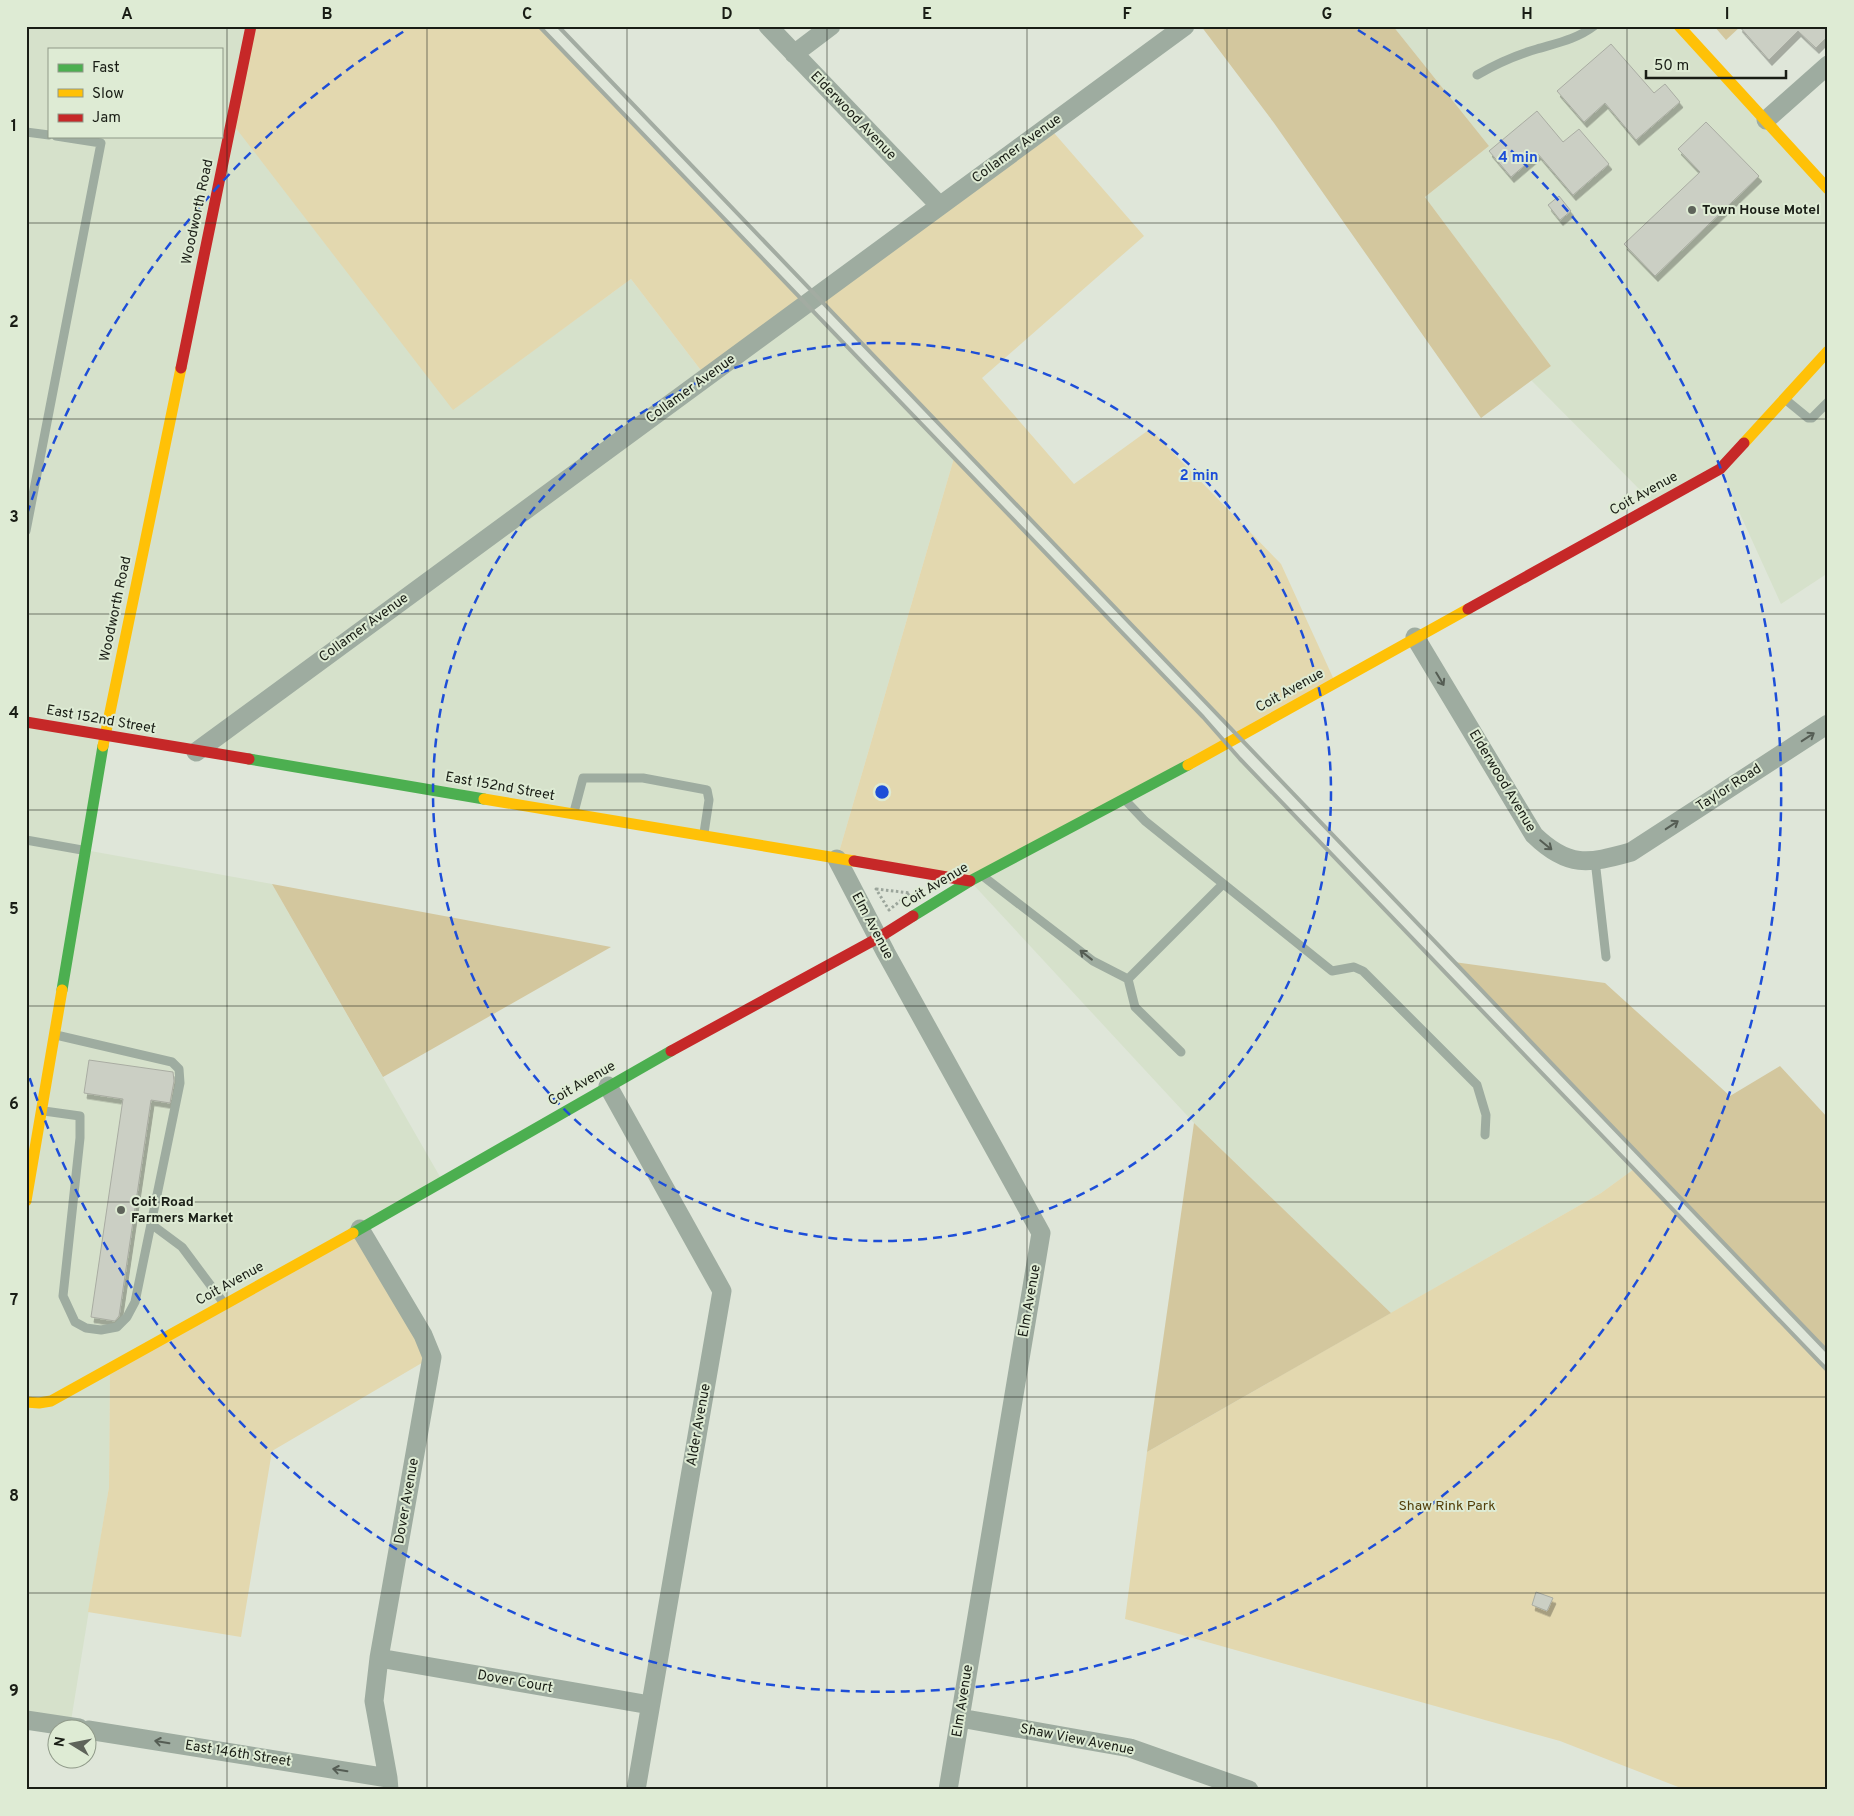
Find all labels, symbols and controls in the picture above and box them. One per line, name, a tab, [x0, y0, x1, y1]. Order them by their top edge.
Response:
text: A	[121, 5, 133, 25]
text: B	[321, 5, 333, 25]
text: C	[522, 5, 532, 25]
text: D	[721, 5, 733, 25]
text: E	[922, 5, 932, 25]
text: F	[1122, 5, 1132, 25]
text: G	[1322, 5, 1332, 25]
text: H	[1521, 5, 1533, 25]
text: I	[1725, 5, 1729, 25]
legend	[48, 48, 222, 138]
scale bar	[1646, 48, 1786, 80]
text: 50 m	[1654, 57, 1689, 76]
text: Fast	[92, 59, 120, 78]
street label: Elderwood Avenue	[806, 68, 900, 164]
text: Slow	[92, 85, 124, 104]
text: Jam	[92, 109, 121, 128]
street label: Collamer Avenue	[969, 111, 1065, 187]
text: 1	[11, 117, 17, 137]
text: 4 min	[1498, 149, 1538, 168]
street label: Woodworth Road	[179, 158, 217, 266]
place label: Town House Motel	[1702, 202, 1820, 219]
marker: Town House Motel	[1686, 204, 1698, 216]
text: 2	[9, 313, 19, 333]
street label: Collamer Avenue	[643, 351, 739, 427]
text: 2 min	[1179, 467, 1219, 486]
street label: Coit Avenue	[1607, 468, 1681, 520]
text: 3	[9, 508, 19, 528]
street label: Woodworth Road	[97, 555, 135, 663]
street label: Collamer Avenue	[316, 590, 412, 666]
street label: Coit Avenue	[1253, 665, 1327, 717]
one-way arrow	[1436, 672, 1446, 686]
street label: East 152nd Street	[45, 702, 157, 738]
text: 4	[9, 704, 19, 724]
street label: Elderwood Avenue	[1465, 727, 1539, 835]
one-way arrow	[1801, 731, 1815, 742]
street label: Taylor Road	[1693, 761, 1765, 815]
street label: East 152nd Street	[444, 769, 556, 805]
centre of rings	[873, 783, 891, 801]
one-way arrow	[1664, 820, 1678, 830]
one-way arrow	[1539, 840, 1552, 851]
street label: Coit Avenue	[898, 859, 972, 913]
street label: Elm Avenue	[847, 890, 897, 962]
text: 5	[9, 900, 19, 920]
one-way arrow	[1079, 949, 1092, 960]
street label: Coit Avenue	[545, 1058, 619, 1110]
text: 6	[9, 1095, 19, 1115]
place label: Coit Road Farmers Market	[131, 1194, 233, 1227]
marker: Coit Road Farmers Market	[115, 1204, 127, 1216]
street label: Coit Avenue	[193, 1258, 267, 1310]
street label: Elm Avenue	[1015, 1263, 1045, 1339]
text: 7	[10, 1291, 18, 1311]
street label: Alder Avenue	[683, 1382, 715, 1468]
street label: Dover Avenue	[391, 1457, 423, 1545]
text: 8	[9, 1487, 19, 1507]
park label: Shaw Rink Park	[1398, 1498, 1496, 1515]
street label: Elm Avenue	[949, 1663, 977, 1739]
street label: Dover Court	[476, 1667, 554, 1697]
text: 9	[9, 1682, 19, 1702]
north arrow	[48, 1718, 98, 1768]
street label: Shaw View Avenue	[1018, 1721, 1136, 1759]
text: N	[51, 1736, 70, 1748]
one-way arrow	[155, 1736, 171, 1746]
street label: East 146th Street	[184, 1737, 292, 1771]
one-way arrow	[332, 1765, 348, 1775]

